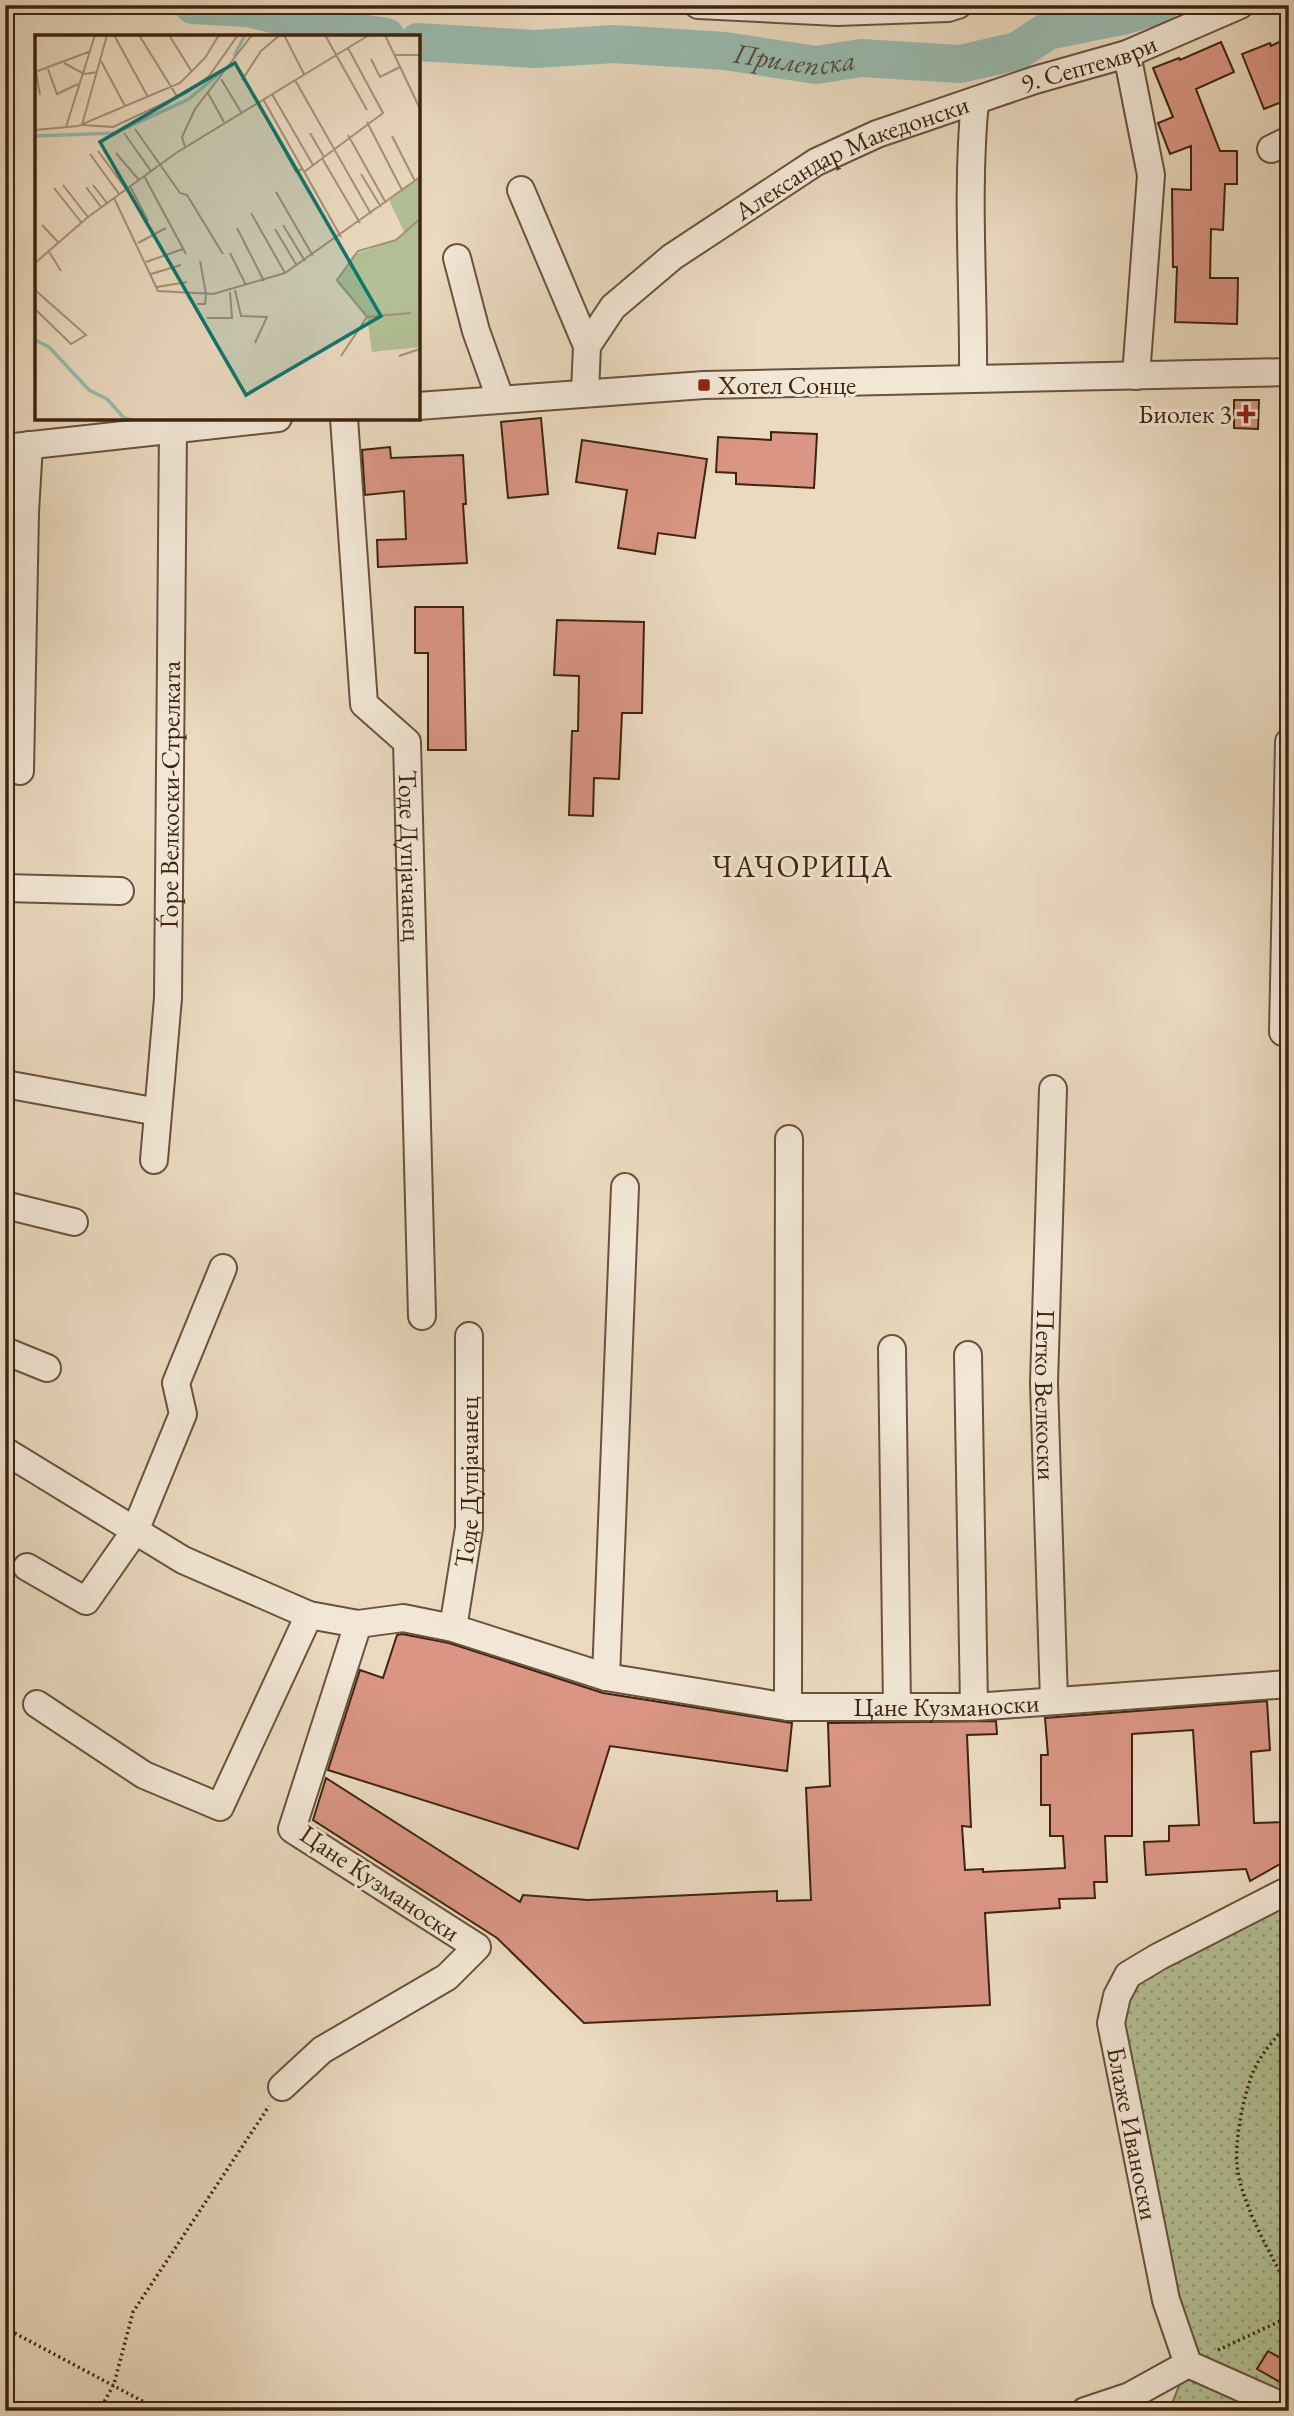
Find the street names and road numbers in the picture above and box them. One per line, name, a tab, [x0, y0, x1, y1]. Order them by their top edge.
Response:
street label: 9. Септември	[1016, 26, 1162, 101]
street label: Александар Македонски	[727, 87, 974, 229]
street label: Ѓоре Велкоски-Стрелката	[152, 660, 188, 929]
street label: Тоде Дупјачанец	[391, 770, 429, 943]
street label: Петко Велкоски	[1027, 1309, 1064, 1481]
street label: Тоде Дупјачанец	[446, 1396, 486, 1570]
street label: Цане Кузманоски	[853, 1685, 1041, 1724]
street label: Цане Кузманоски	[293, 1817, 467, 1949]
street label: Блаже Иваноски	[1099, 2044, 1167, 2223]

